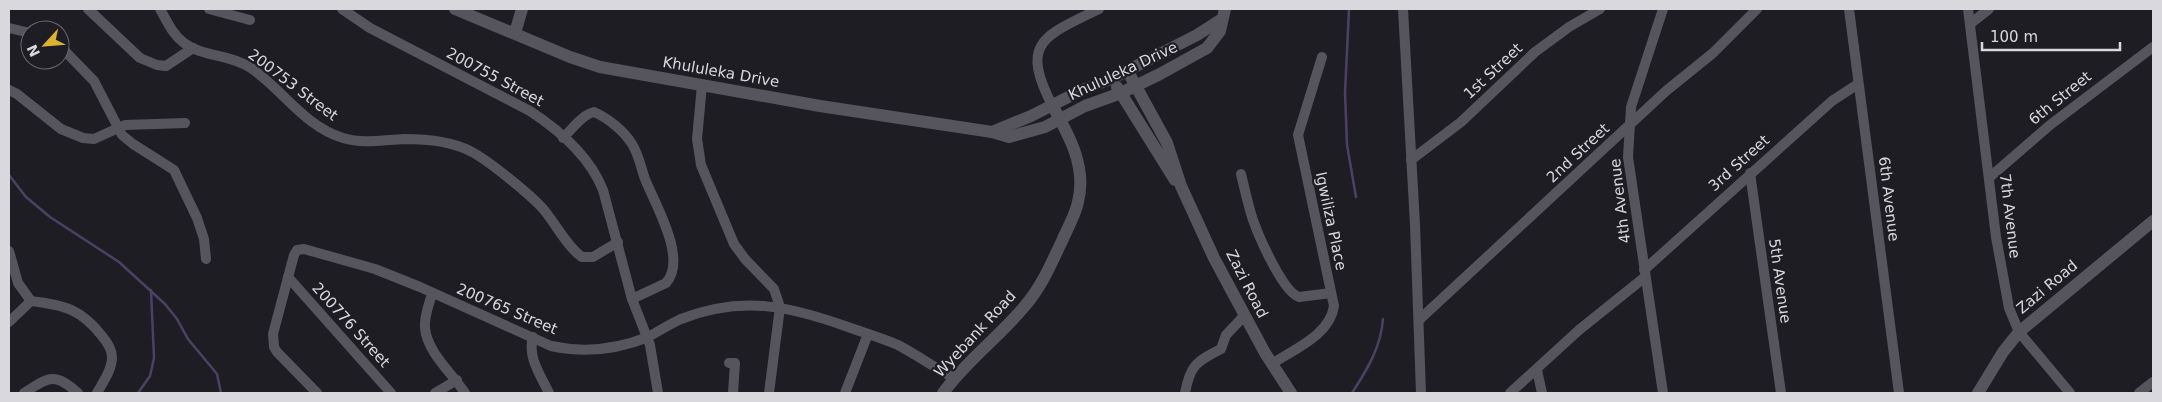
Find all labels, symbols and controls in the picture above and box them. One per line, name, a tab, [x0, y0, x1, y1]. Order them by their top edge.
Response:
north arrow	[20, 20, 70, 70]
scale bar	[1982, 20, 2120, 52]
text: 100 m	[1990, 28, 2038, 46]
street label: Khululeka Drive	[1066, 38, 1180, 104]
street label: 1st Street	[1460, 39, 1526, 103]
text: N	[24, 42, 43, 59]
street label: 200755 Street	[443, 44, 547, 110]
street label: 200753 Street	[245, 45, 341, 125]
street label: Khululeka Drive	[661, 53, 781, 91]
street label: 6th Street	[2025, 67, 2095, 129]
street label: 2nd Street	[1543, 119, 1613, 186]
street label: 3rd Street	[1705, 131, 1773, 195]
street label: 6th Avenue	[1875, 156, 1903, 242]
street label: 4th Avenue	[1606, 158, 1634, 244]
street label: Igwiliza Place	[1312, 170, 1350, 272]
street label: 7th Avenue	[1996, 173, 2024, 259]
street label: 5th Avenue	[1765, 237, 1795, 325]
street label: Zazi Road	[1222, 247, 1272, 321]
street label: Zazi Road	[2013, 256, 2081, 318]
street label: 200776 Street	[308, 279, 394, 371]
street label: 200765 Street	[454, 280, 560, 338]
street label: Wyebank Road	[930, 287, 1020, 381]

